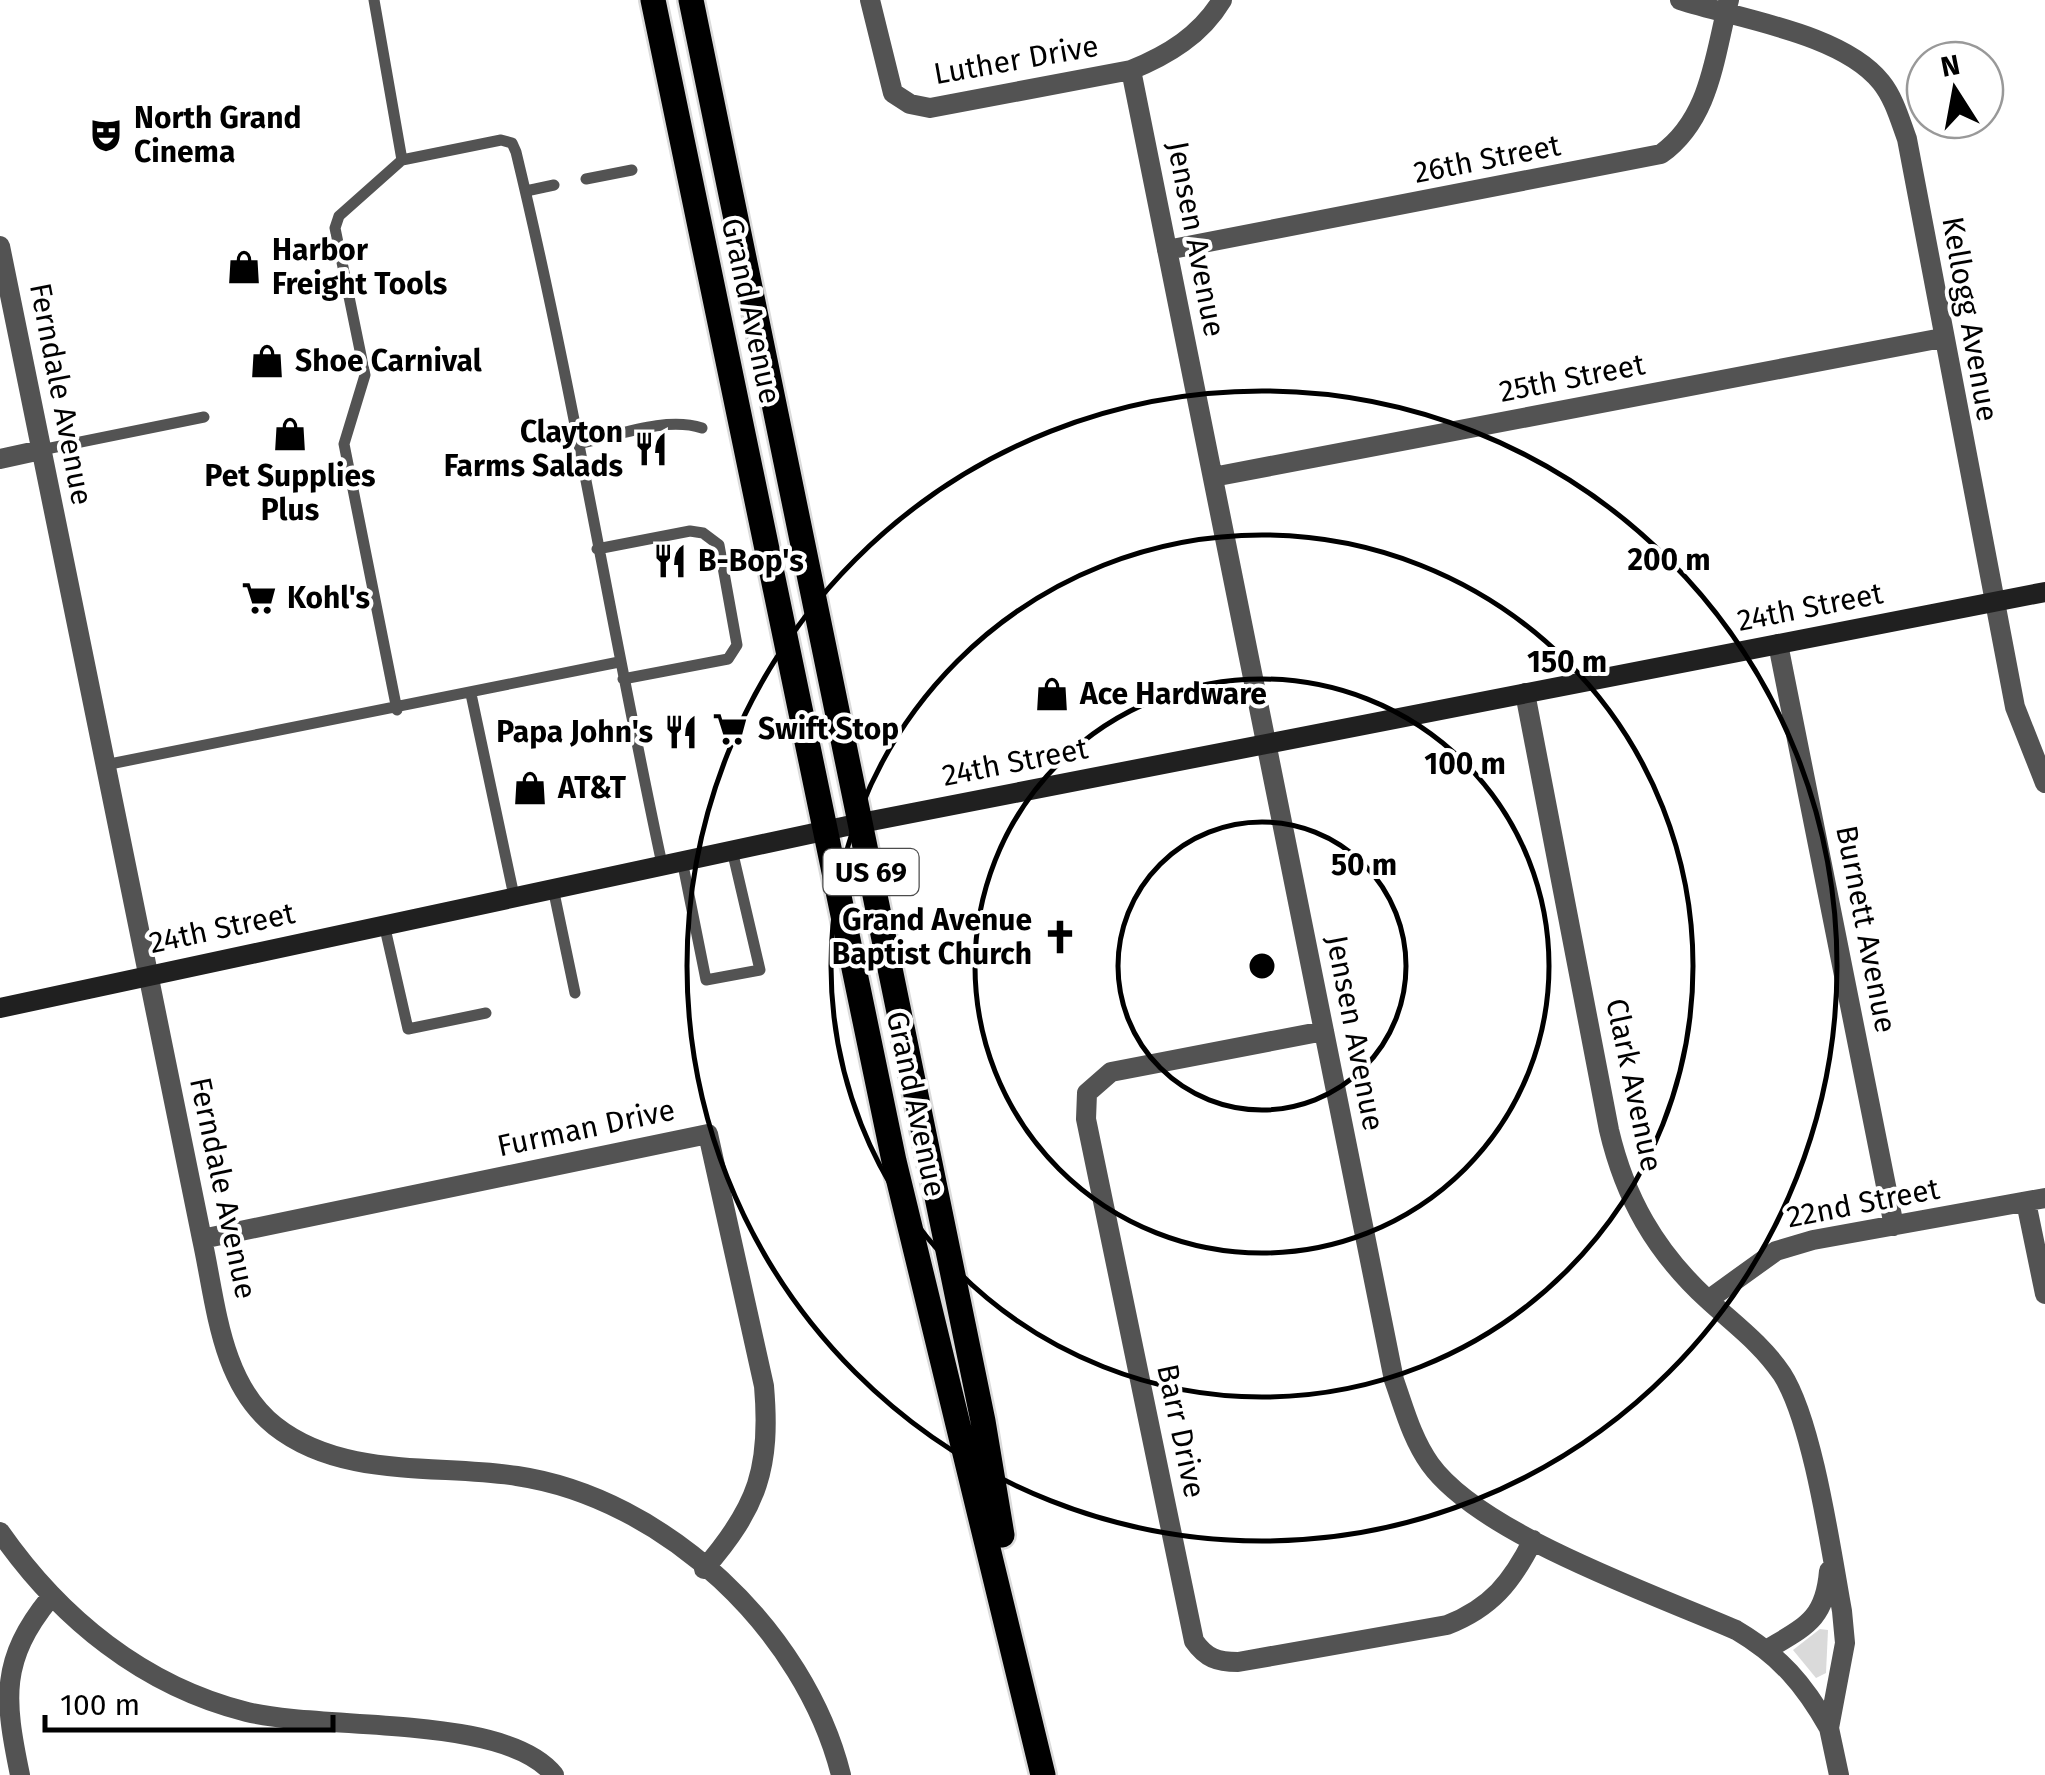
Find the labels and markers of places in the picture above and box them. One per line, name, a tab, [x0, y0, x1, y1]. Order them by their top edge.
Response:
place label: North Grand Cinema	[134, 100, 302, 170]
theatre icon: North Grand Cinema	[87, 116, 125, 154]
place label: Harbor Freight Tools	[272, 232, 447, 302]
shop icon: Harbor Freight Tools	[225, 248, 263, 286]
shop icon: Shoe Carnival	[248, 342, 286, 380]
place label: Shoe Carnival	[295, 343, 482, 379]
place label: Clayton Farms Salads	[444, 414, 623, 484]
shop icon: Pet Supplies Plus	[271, 415, 309, 453]
restaurant icon: Clayton Farms Salads	[632, 430, 670, 468]
place label: Pet Supplies Plus	[205, 458, 375, 528]
restaurant icon: B-Bop's	[651, 542, 689, 580]
place label: B-Bop's	[698, 543, 804, 579]
supermarket icon: Kohl's	[240, 579, 278, 617]
place label: Kohl's	[287, 580, 370, 616]
shop icon: Ace Hardware	[1033, 675, 1071, 713]
place label: Ace Hardware	[1079, 676, 1267, 712]
supermarket icon: Swift Stop	[711, 710, 749, 748]
place label: Swift Stop	[758, 711, 899, 747]
restaurant icon: Papa John's	[662, 713, 700, 751]
place label: Papa John's	[496, 714, 653, 750]
shop icon: AT&T	[511, 769, 549, 807]
place label: AT&T	[557, 770, 627, 806]
place label: Grand Avenue Baptist Church	[832, 902, 1032, 972]
church icon: Grand Avenue Baptist Church	[1041, 918, 1079, 956]
centre of rings	[1244, 948, 1280, 984]

